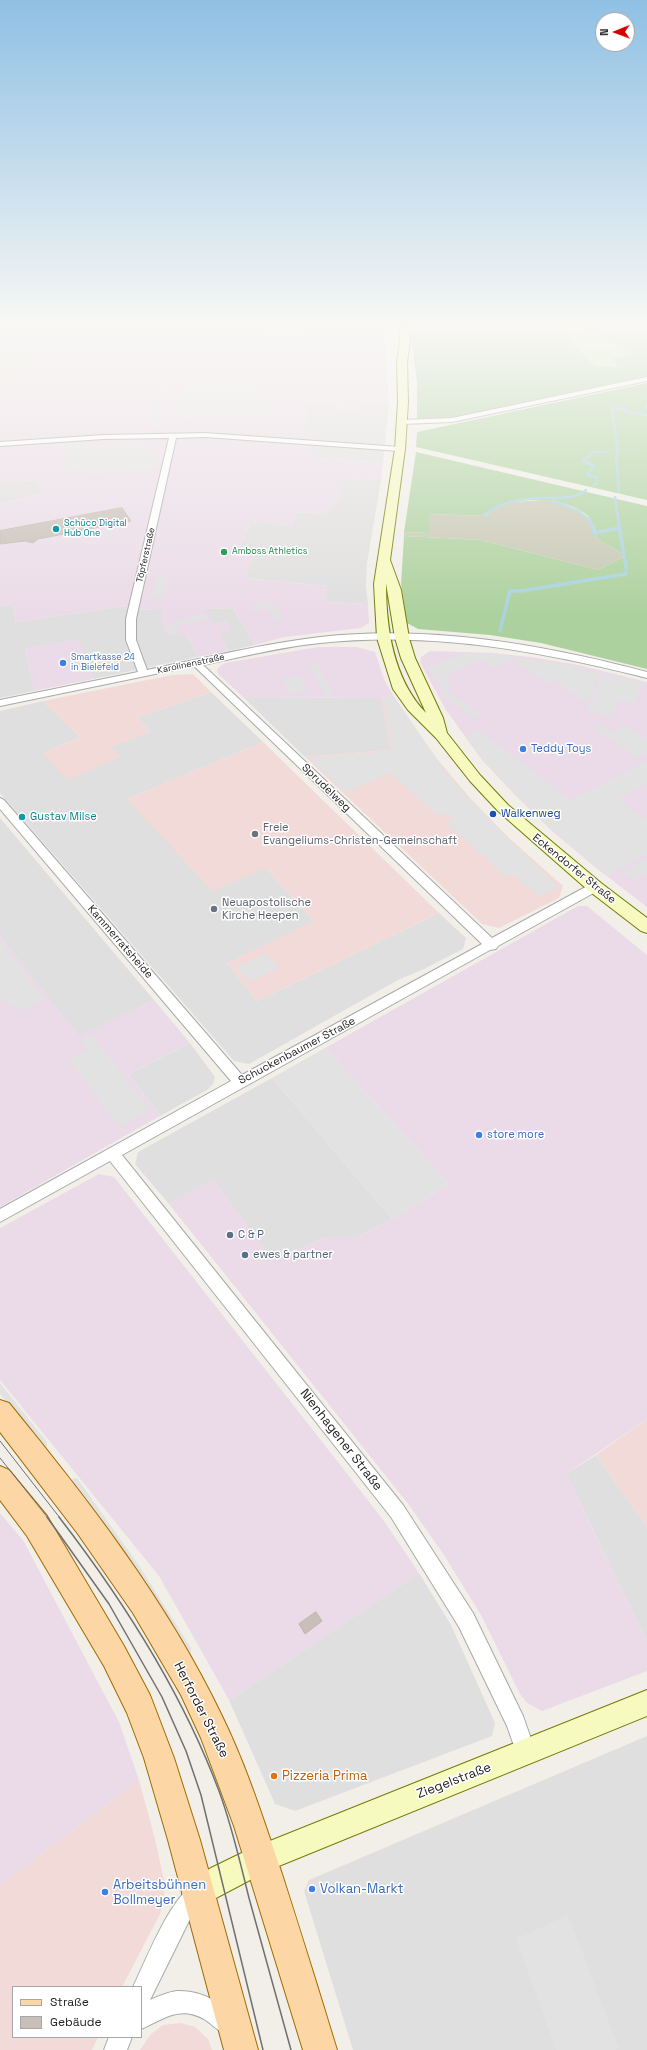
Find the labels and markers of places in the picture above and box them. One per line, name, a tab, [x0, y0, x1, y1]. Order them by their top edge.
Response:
place label: Schüco Digital Hub One	[64, 519, 127, 540]
marker: Schüco Digital Hub One	[51, 524, 61, 534]
marker: Amboss Athletics	[219, 547, 229, 557]
place label: Amboss Athletics	[232, 547, 308, 557]
place label: Smartkasse 24 in Bielefeld	[71, 653, 135, 674]
marker: Smartkasse 24 in Bielefeld	[58, 658, 68, 668]
place label: Teddy Toys	[531, 742, 591, 756]
marker: Teddy Toys	[518, 744, 528, 754]
place label: Walkenweg	[501, 807, 561, 821]
marker: Walkenweg	[488, 809, 498, 819]
place label: Gustav Milse	[30, 810, 97, 824]
marker: Gustav Milse	[17, 812, 27, 822]
place label: Freie Evangeliums-Christen-Gemeinschaft	[263, 821, 457, 847]
marker: Freie Evangeliums-Christen-Gemeinschaft	[250, 829, 260, 839]
place label: Neuapostolische Kirche Heepen	[222, 896, 311, 922]
marker: Neuapostolische Kirche Heepen	[209, 904, 219, 914]
place label: store more	[487, 1128, 544, 1142]
marker: store more	[474, 1130, 484, 1140]
place label: C & P	[238, 1228, 264, 1242]
marker: C & P	[225, 1230, 235, 1240]
place label: ewes & partner	[253, 1248, 333, 1262]
marker: ewes & partner	[240, 1250, 250, 1260]
place label: Pizzeria Prima	[282, 1768, 367, 1784]
marker: Pizzeria Prima	[269, 1771, 279, 1781]
place label: Arbeitsbühnen Bollmeyer	[113, 1877, 206, 1908]
place label: Volkan-Markt	[320, 1881, 404, 1897]
marker: Volkan-Markt	[307, 1884, 317, 1894]
marker: Arbeitsbühnen Bollmeyer	[100, 1887, 110, 1897]

